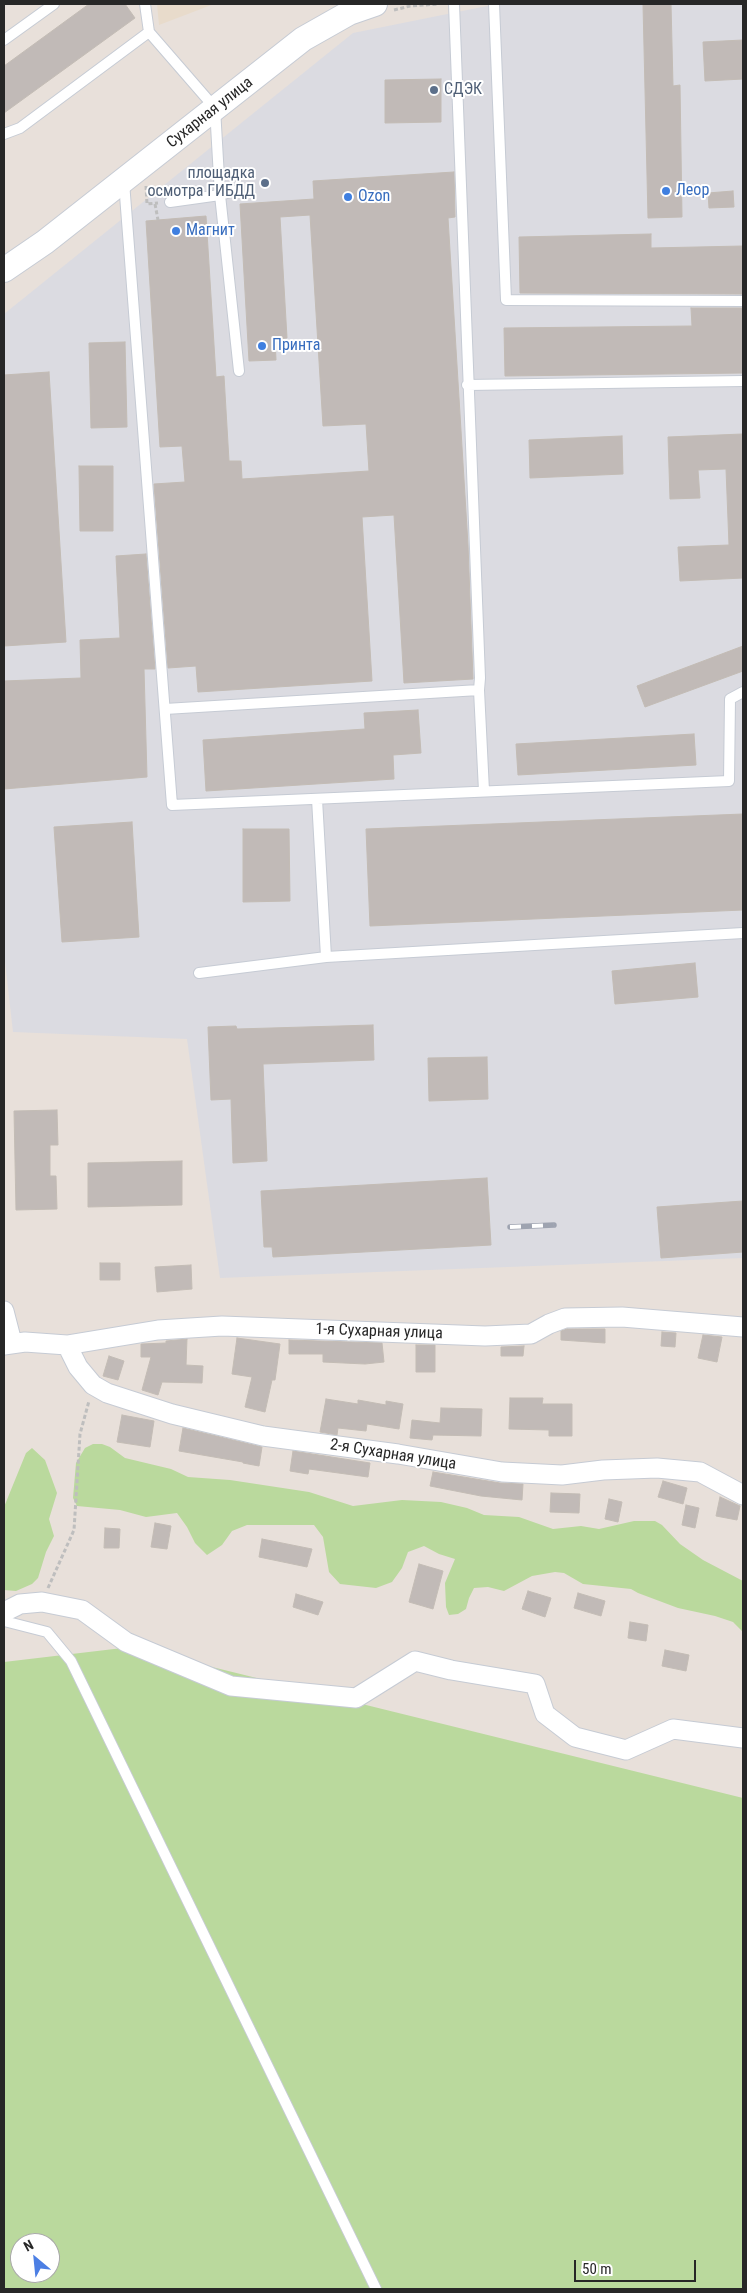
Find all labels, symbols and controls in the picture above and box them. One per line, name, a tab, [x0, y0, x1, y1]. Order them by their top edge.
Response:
street label: Сухарная улица	[163, 73, 257, 153]
place label: СДЭК	[444, 80, 482, 100]
marker: СДЭК	[428, 84, 440, 96]
place label: площадка осмотра ГИБДД	[148, 164, 255, 202]
marker: площадка осмотра ГИБДД	[259, 177, 271, 189]
place label: Леор	[676, 181, 709, 201]
marker: Леор	[660, 185, 672, 197]
place label: Ozon	[358, 187, 390, 207]
marker: Ozon	[342, 191, 354, 203]
place label: Магнит	[186, 221, 235, 241]
marker: Магнит	[170, 225, 182, 237]
place label: Принта	[272, 336, 320, 356]
marker: Принта	[256, 340, 268, 352]
street label: 1-я Сухарная улица	[315, 1320, 443, 1344]
street label: 2-я Сухарная улица	[329, 1436, 457, 1474]
north arrow	[10, 2233, 60, 2283]
text: N	[21, 2237, 36, 2255]
scale bar	[577, 2250, 700, 2282]
text: 50 m	[582, 2260, 612, 2278]

